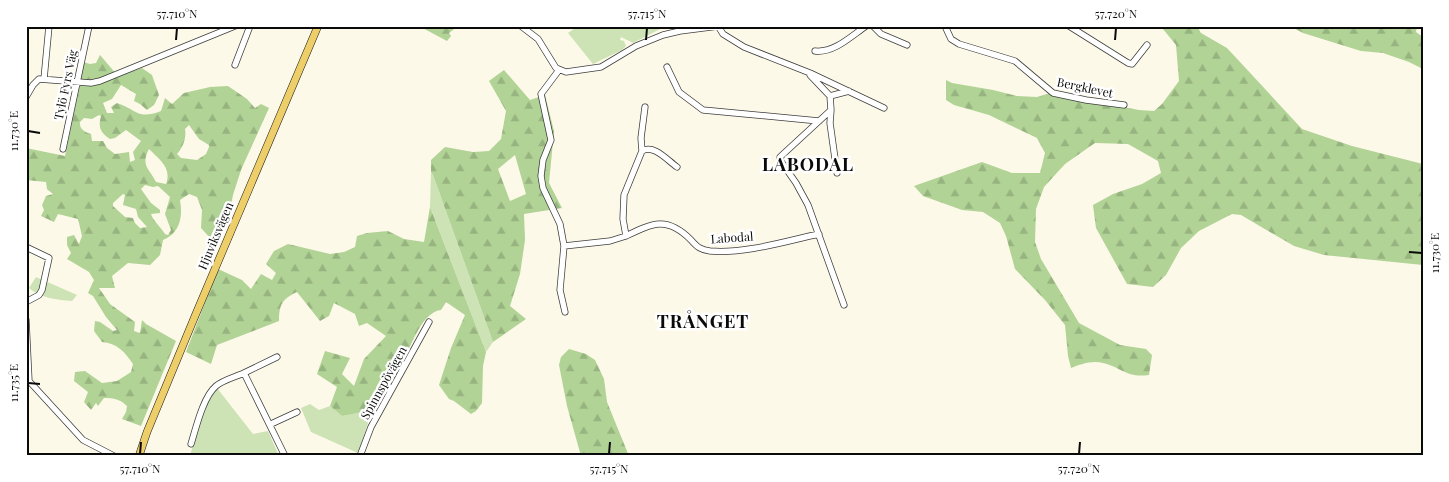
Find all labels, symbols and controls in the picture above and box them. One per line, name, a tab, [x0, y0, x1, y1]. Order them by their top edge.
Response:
text: 57.710°N	[156, 5, 198, 21]
text: 57.715°N	[628, 5, 667, 21]
text: 57.720°N	[1095, 5, 1138, 21]
street label: Tylö Fyrs Väg	[50, 47, 80, 121]
street label: Bergklevet	[1056, 73, 1115, 101]
text: 11.730°E	[5, 111, 21, 151]
district label: LABODAL	[762, 152, 854, 176]
street label: Hjuviksvägen	[194, 199, 236, 272]
street label: Labodal	[710, 227, 754, 246]
text: 11.730°E	[1426, 233, 1442, 273]
district label: TRÅNGET	[657, 309, 749, 333]
street label: Spinnspövägen	[356, 343, 410, 422]
text: 11.735°E	[5, 364, 21, 402]
text: 57.710°N	[119, 460, 161, 476]
text: 57.715°N	[590, 460, 629, 476]
text: 57.720°N	[1058, 460, 1101, 476]

